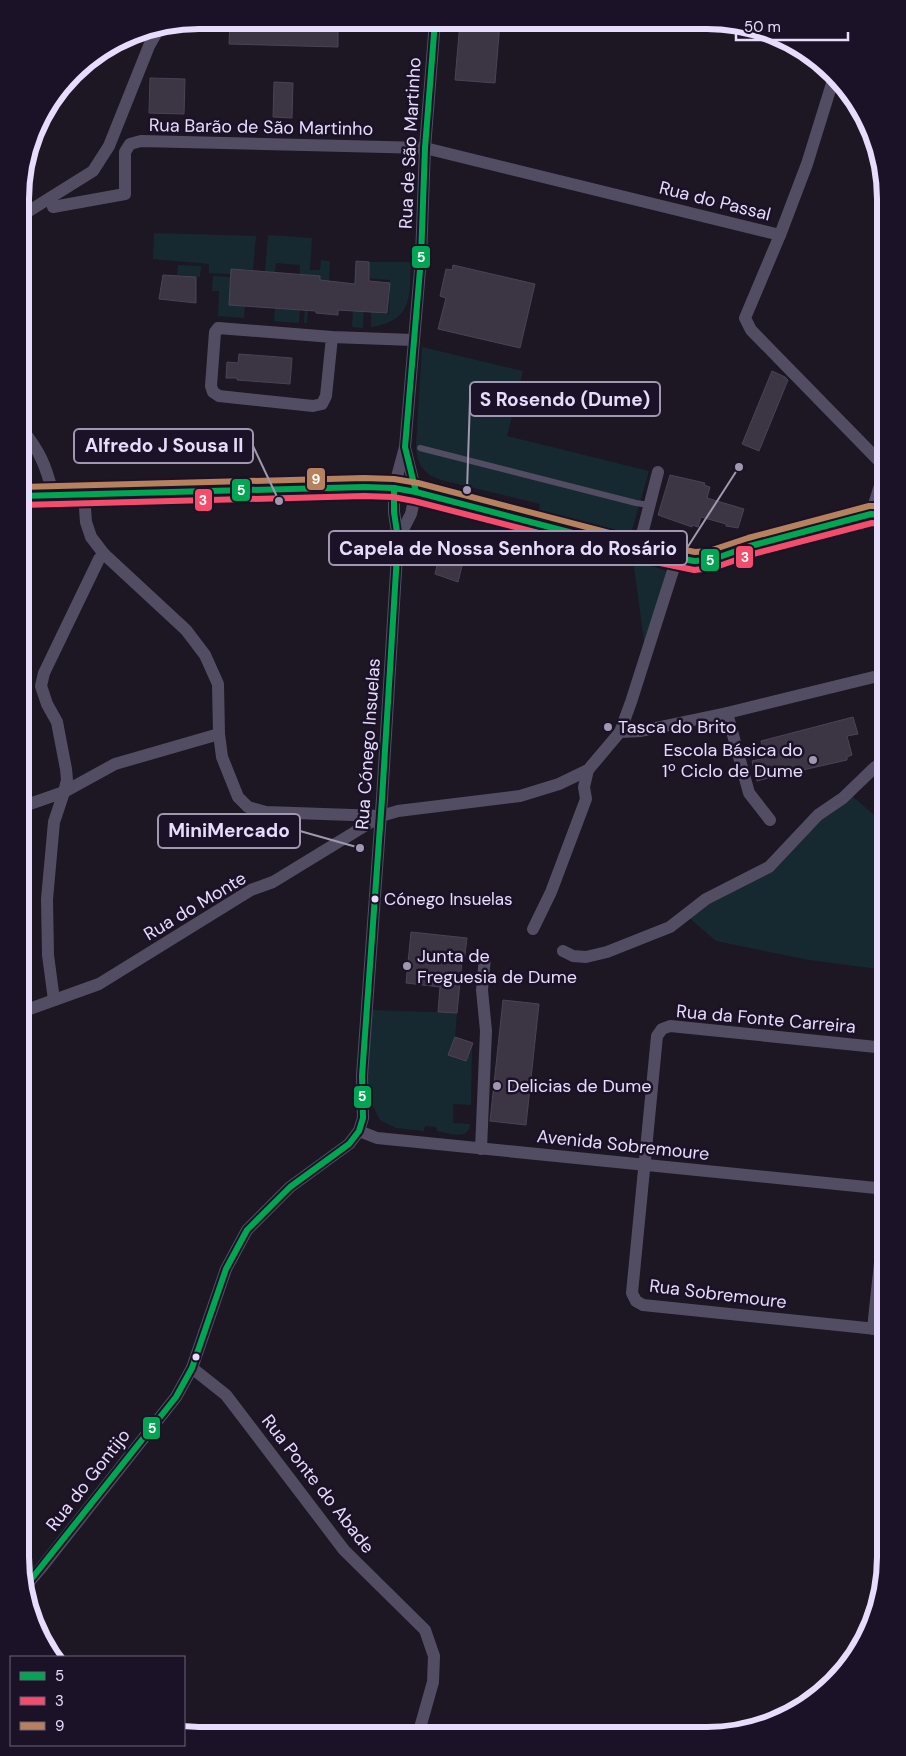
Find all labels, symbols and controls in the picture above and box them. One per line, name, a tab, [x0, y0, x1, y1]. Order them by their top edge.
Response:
scale bar	[736, 10, 848, 42]
text: 50 m	[744, 17, 781, 37]
street label: Rua de São Martinho	[394, 57, 426, 229]
street label: Rua Barão de São Martinho	[149, 113, 373, 141]
street label: Rua do Passal	[657, 176, 773, 226]
line badge: 5	[411, 245, 431, 269]
text: 5	[417, 248, 425, 266]
callout: S Rosendo (Dume)	[470, 382, 660, 416]
text: S Rosendo (Dume)	[480, 387, 650, 412]
callout: Alfredo J Sousa II	[74, 429, 253, 463]
text: Alfredo J Sousa II	[85, 433, 243, 458]
line badge: 9	[306, 467, 326, 491]
text: 9	[312, 470, 321, 488]
line badge: 5	[231, 478, 251, 502]
text: 5	[237, 481, 245, 499]
line badge: 3	[194, 488, 213, 512]
text: 3	[199, 491, 207, 509]
callout: Capela de Nossa Senhora do Rosário	[329, 531, 687, 565]
text: Capela de Nossa Senhora do Rosário	[339, 536, 677, 561]
line badge: 3	[735, 545, 754, 569]
line badge: 5	[700, 548, 720, 572]
text: 3	[741, 548, 749, 566]
text: 5	[706, 551, 714, 569]
street label: Rua Cónego Insuelas	[350, 657, 386, 831]
place label: Tasca do Brito	[618, 715, 737, 739]
marker: Tasca do Brito	[602, 721, 614, 733]
place label: Escola Básica do 1º Ciclo de Dume	[662, 738, 803, 783]
marker: Escola Básica do 1º Ciclo de Dume	[807, 754, 819, 766]
callout: MiniMercado	[158, 814, 300, 848]
text: MiniMercado	[168, 818, 290, 843]
street label: Rua do Monte	[139, 866, 251, 946]
place label: Cónego Insuelas	[384, 888, 513, 910]
marker: Cónego Insuelas	[370, 894, 380, 904]
place label: Junta de Freguesia de Dume	[417, 944, 577, 989]
marker: Junta de Freguesia de Dume	[401, 960, 413, 972]
street label: Rua da Fonte Carreira	[675, 999, 857, 1039]
place label: Delicias de Dume	[507, 1074, 651, 1098]
marker: Delicias de Dume	[491, 1080, 503, 1092]
line badge: 5	[353, 1085, 372, 1109]
text: 5	[358, 1087, 366, 1105]
street label: Avenida Sobremoure	[536, 1124, 710, 1166]
street label: Rua Sobremoure	[648, 1274, 788, 1314]
unlabelled marker	[191, 1352, 201, 1362]
street label: Rua Ponte do Abade	[256, 1410, 380, 1558]
line badge: 5	[142, 1416, 161, 1440]
text: 5	[148, 1419, 156, 1437]
street label: Rua do Gontijo	[41, 1424, 135, 1536]
legend	[10, 1656, 185, 1746]
text: 5	[55, 1666, 64, 1686]
text: 3	[55, 1691, 64, 1711]
text: 9	[55, 1716, 64, 1736]

